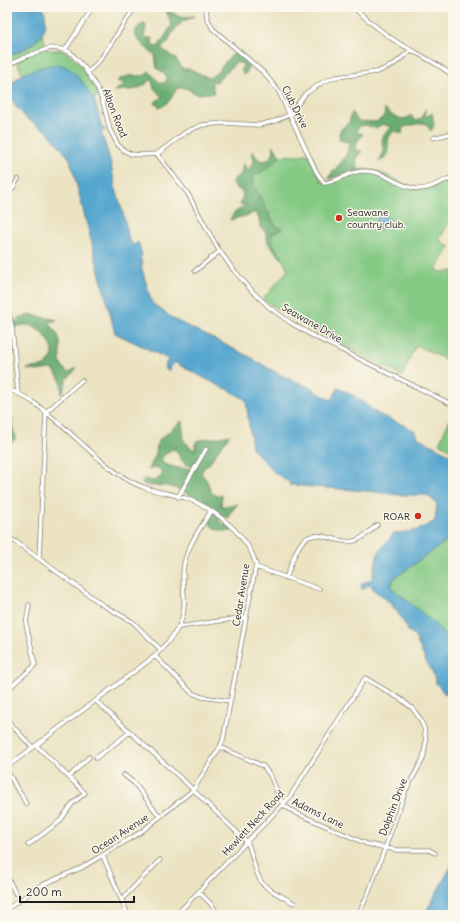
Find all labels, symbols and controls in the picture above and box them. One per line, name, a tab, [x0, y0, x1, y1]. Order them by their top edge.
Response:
street label: Club Drive	[279, 83, 311, 131]
street label: Albon Road	[100, 87, 130, 139]
place label: Seawane country club.	[347, 206, 405, 231]
marker: Seawane country club.	[334, 213, 344, 223]
street label: Seawane Drive	[280, 301, 344, 345]
place label: ROAR	[383, 510, 411, 523]
marker: ROAR	[413, 511, 423, 521]
street label: Cedar Avenue	[230, 563, 252, 627]
street label: Dolphin Drive	[376, 776, 410, 838]
street label: Hewlett Neck Road	[219, 787, 287, 859]
street label: Adams Lane	[290, 795, 346, 831]
street label: Ocean Avenue	[89, 811, 151, 857]
scale bar	[20, 878, 134, 904]
text: 200 m	[26, 884, 62, 899]

